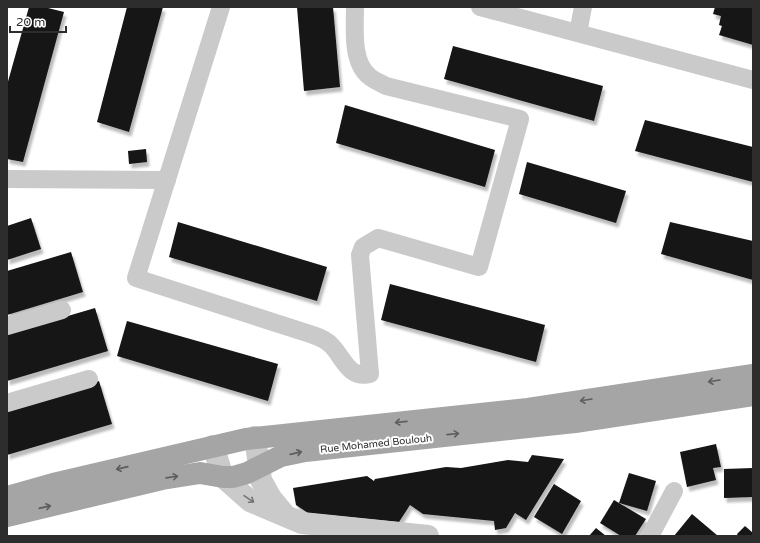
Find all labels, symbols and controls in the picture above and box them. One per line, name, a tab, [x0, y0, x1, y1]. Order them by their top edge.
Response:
scale bar	[10, 8, 66, 34]
text: 20 m	[16, 15, 45, 29]
one-way arrow	[708, 377, 721, 385]
one-way arrow	[580, 396, 593, 404]
one-way arrow	[395, 419, 408, 426]
one-way arrow	[446, 431, 459, 438]
street label: Rue Mohamed Boulouh	[320, 432, 433, 456]
one-way arrow	[289, 448, 302, 456]
one-way arrow	[115, 465, 128, 472]
one-way arrow	[165, 473, 178, 481]
one-way arrow	[244, 495, 255, 503]
one-way arrow	[38, 503, 51, 510]

